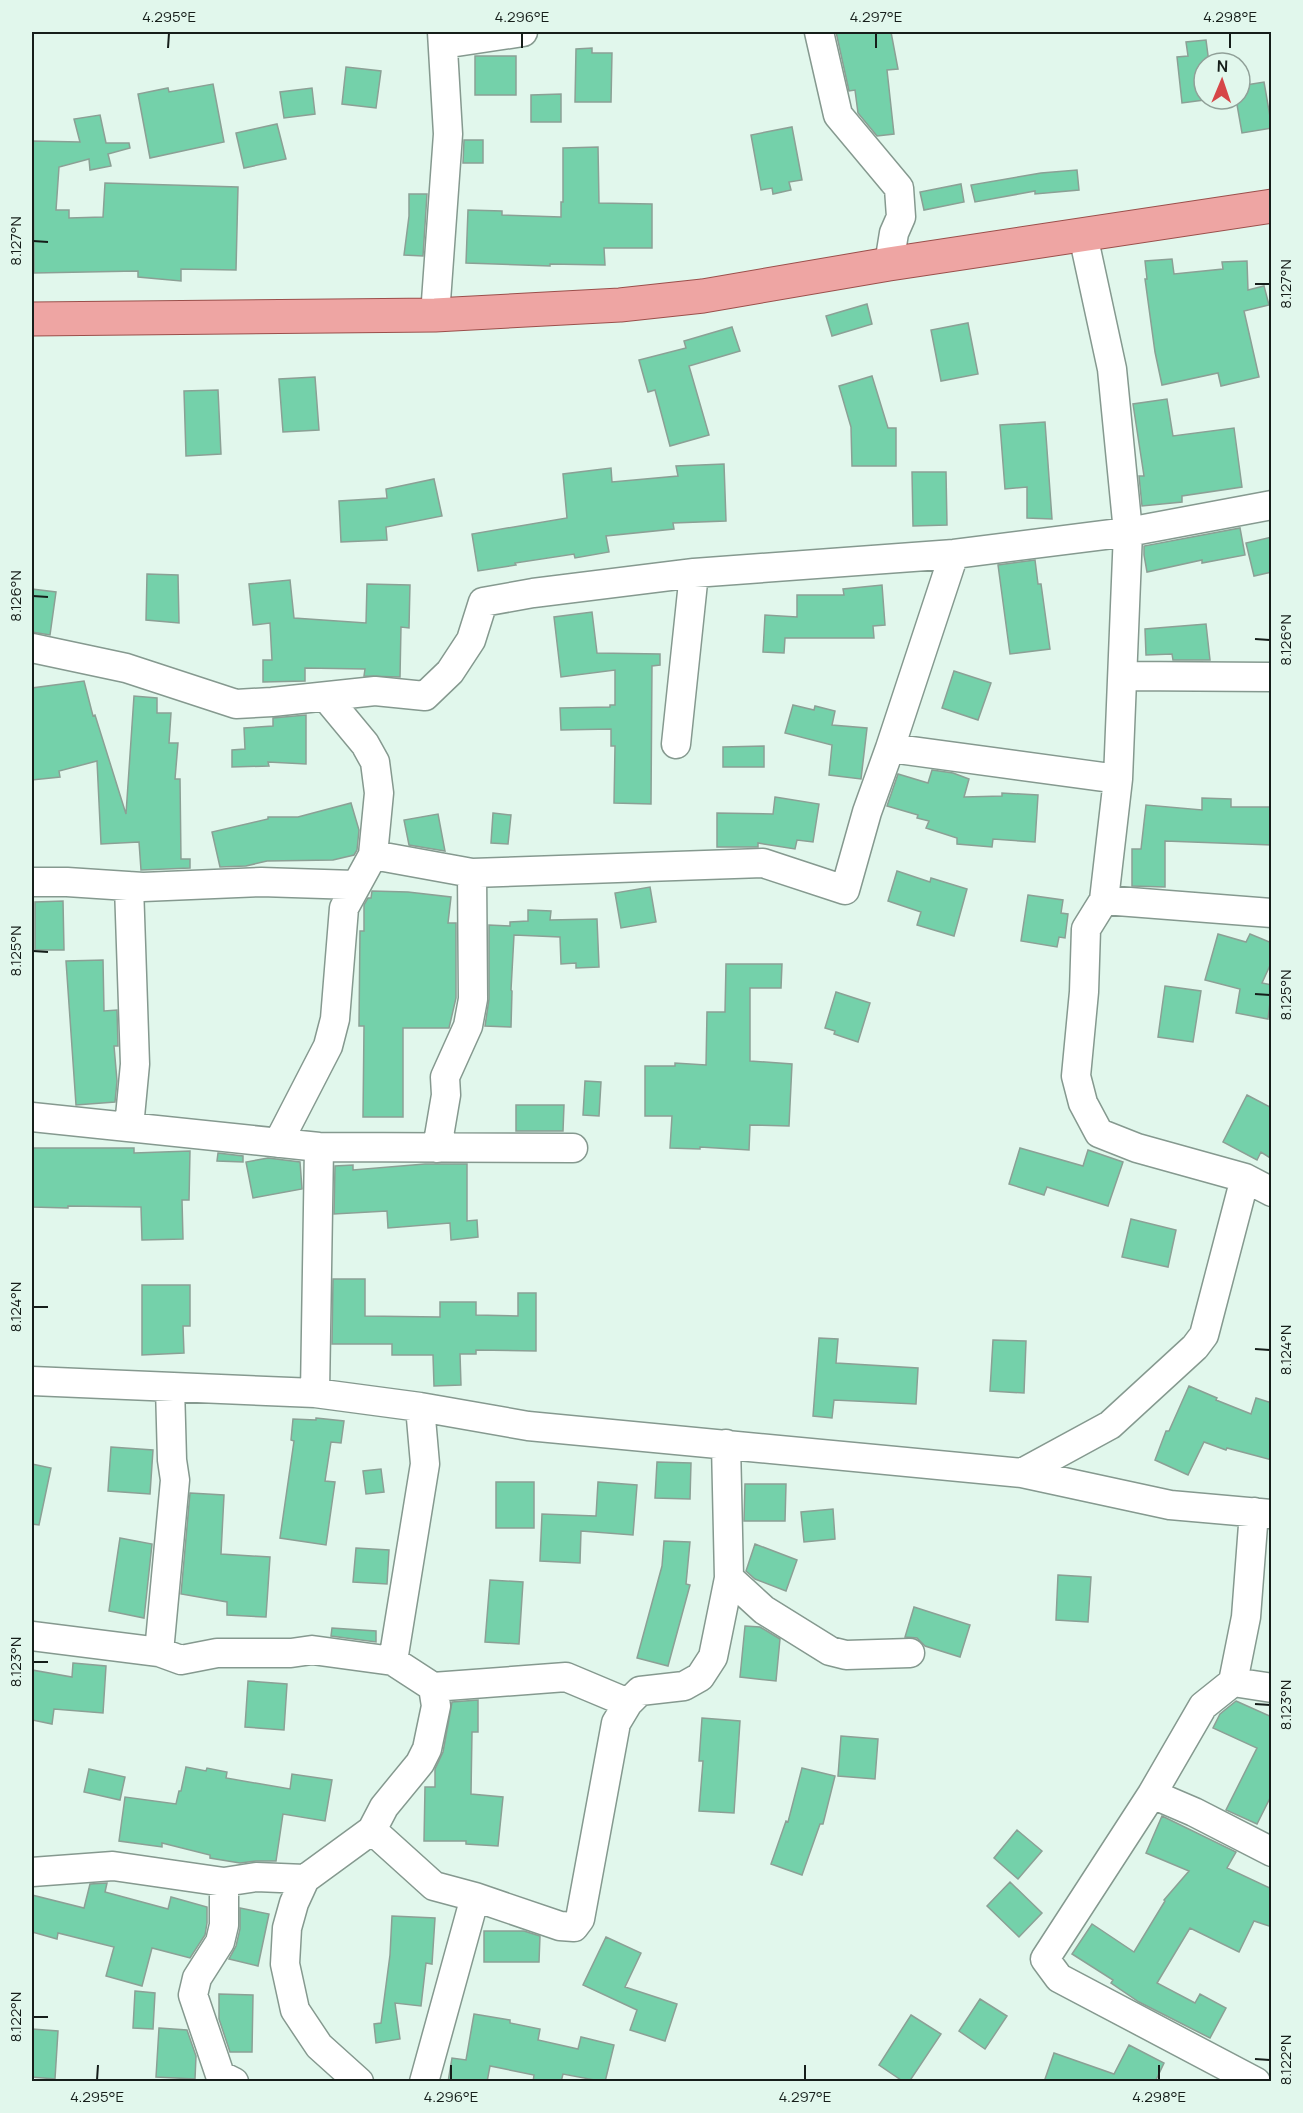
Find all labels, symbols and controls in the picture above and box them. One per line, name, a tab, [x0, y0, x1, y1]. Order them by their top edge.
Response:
text: 4.295°E	[142, 6, 196, 27]
text: 4.296°E	[495, 6, 549, 27]
text: 4.297°E	[850, 6, 902, 27]
text: 4.298°E	[1203, 6, 1257, 27]
north arrow	[1192, 51, 1252, 111]
text: N	[1216, 55, 1229, 77]
text: 8.127°N	[5, 216, 26, 266]
text: 8.127°N	[1275, 259, 1296, 309]
text: 8.126°N	[5, 570, 26, 622]
text: 8.126°N	[1275, 614, 1296, 666]
text: 8.125°N	[5, 926, 26, 976]
text: 8.125°N	[1275, 970, 1296, 1020]
text: 8.124°N	[5, 1282, 26, 1332]
text: 8.124°N	[1275, 1325, 1296, 1375]
text: 8.123°N	[5, 1637, 26, 1687]
text: 8.123°N	[1275, 1680, 1296, 1730]
text: 8.122°N	[5, 1992, 26, 2042]
text: 8.122°N	[1275, 2035, 1296, 2085]
text: 4.295°E	[70, 2086, 124, 2107]
text: 4.296°E	[424, 2086, 478, 2107]
text: 4.297°E	[779, 2086, 831, 2107]
text: 4.298°E	[1132, 2086, 1186, 2107]

